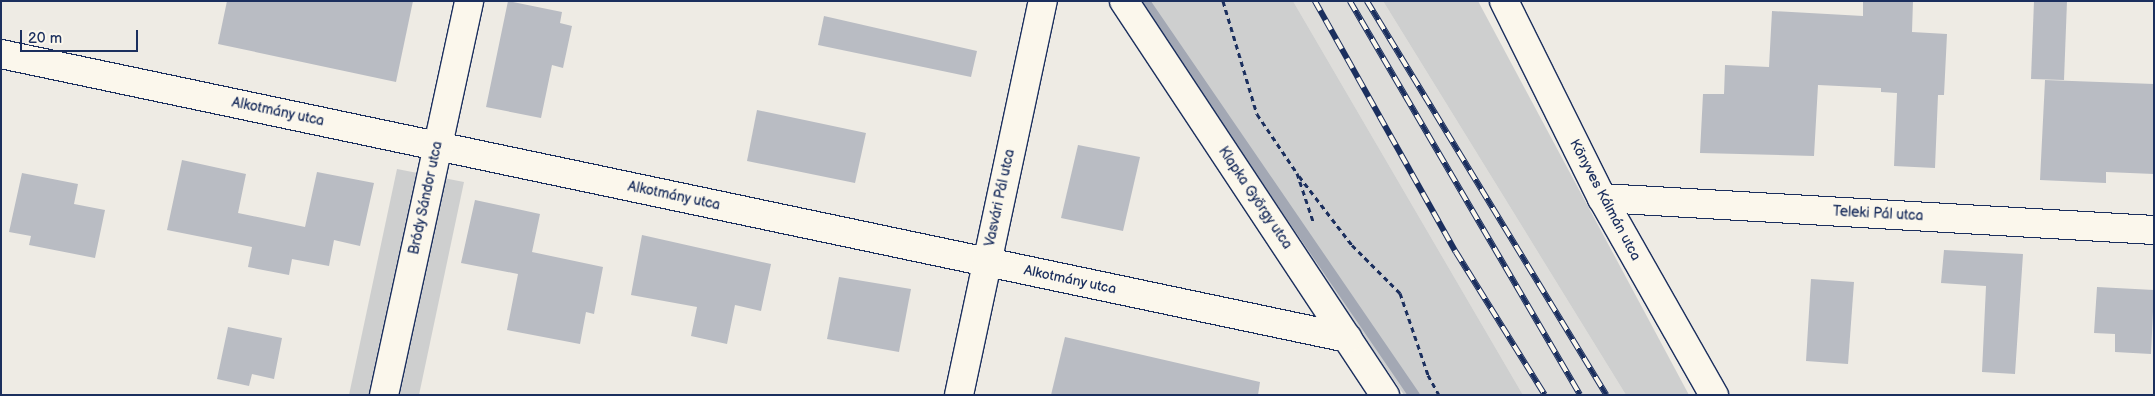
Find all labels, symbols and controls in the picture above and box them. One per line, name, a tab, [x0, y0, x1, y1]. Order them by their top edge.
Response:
scale bar	[22, 20, 140, 52]
text: 20 m	[28, 29, 62, 48]
street label: Alkotmány utca	[230, 94, 326, 130]
street label: Könyves Kálmán utca	[1566, 137, 1644, 263]
street label: Bródy Sándor utca	[406, 139, 446, 257]
street label: Klapka György utca	[1214, 143, 1296, 253]
street label: Vasvári Pál utca	[981, 148, 1019, 248]
street label: Alkotmány utca	[626, 178, 722, 214]
street label: Teleki Pál utca	[1832, 203, 1924, 225]
street label: Alkotmány utca	[1022, 262, 1118, 298]

